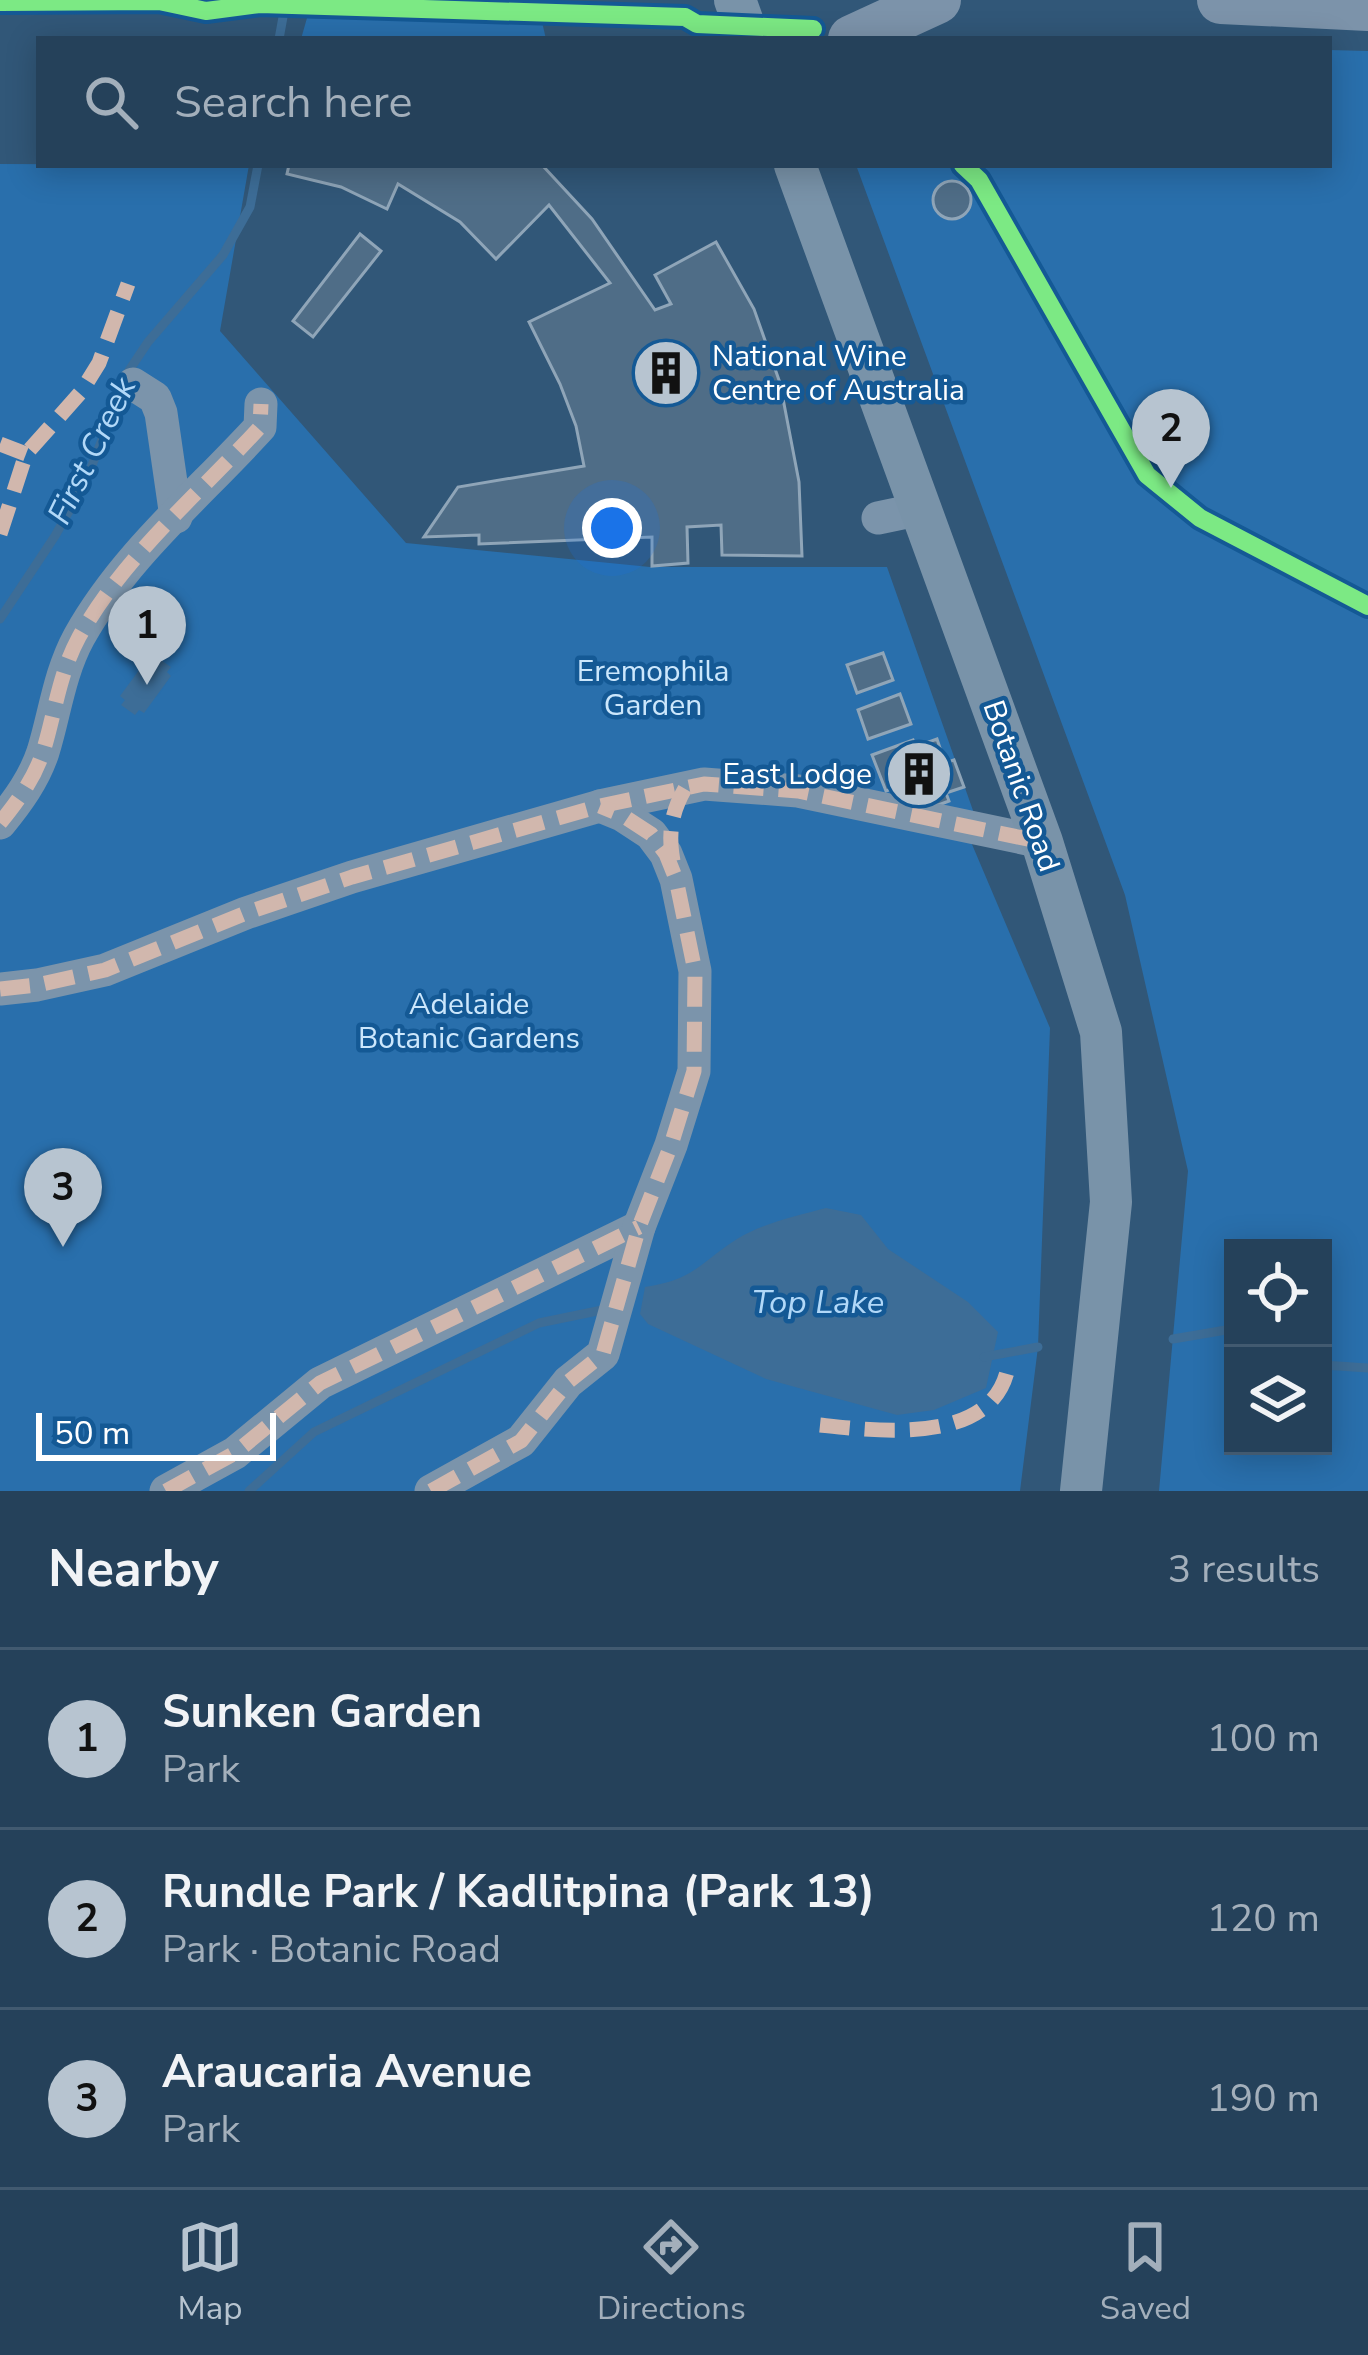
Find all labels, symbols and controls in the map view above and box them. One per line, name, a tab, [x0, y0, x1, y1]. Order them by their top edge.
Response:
search box	[36, 36, 1332, 168]
icon: search	[78, 69, 144, 135]
text: Search here	[174, 72, 413, 133]
place label: National Wine Centre of Australia	[712, 336, 965, 411]
building icon: National Wine Centre of Australia	[631, 338, 701, 408]
water label: First Creek	[37, 369, 148, 532]
pin: 2	[1132, 389, 1210, 488]
your location	[582, 498, 642, 558]
pin: 1	[108, 586, 186, 685]
park label: Eremophila Garden	[577, 651, 729, 726]
street label: Botanic Road	[973, 695, 1069, 877]
building icon: East Lodge	[884, 739, 954, 809]
place label: East Lodge	[722, 754, 872, 795]
park label: Adelaide Botanic Gardens	[358, 984, 580, 1059]
pin: 3	[24, 1148, 102, 1247]
map controls	[1224, 1239, 1332, 1455]
button: locate	[1224, 1239, 1332, 1347]
water label: Top Lake	[752, 1280, 884, 1325]
button: layers	[1224, 1347, 1332, 1455]
scale bar	[36, 1407, 276, 1460]
text: 50 m	[54, 1411, 130, 1456]
text: Nearby	[48, 1534, 219, 1604]
text: 3 results	[1168, 1543, 1320, 1596]
text: Sunken Garden	[162, 1682, 482, 1743]
text: 1	[75, 1712, 99, 1765]
text: 100 m	[1206, 1712, 1320, 1765]
text: Park	[162, 1743, 240, 1796]
text: Rundle Park / Kadlitpina (Park 13)	[162, 1862, 875, 1923]
text: 2	[75, 1892, 99, 1945]
text: 120 m	[1206, 1892, 1320, 1945]
text: Park · Botanic Road	[162, 1923, 501, 1976]
text: Araucaria Avenue	[162, 2042, 532, 2103]
text: 3	[75, 2072, 99, 2125]
text: 190 m	[1206, 2072, 1320, 2125]
text: Park	[162, 2103, 240, 2156]
tab: Map	[177, 2214, 243, 2331]
tab: Directions	[597, 2214, 746, 2331]
tab: Saved	[1100, 2214, 1191, 2331]

